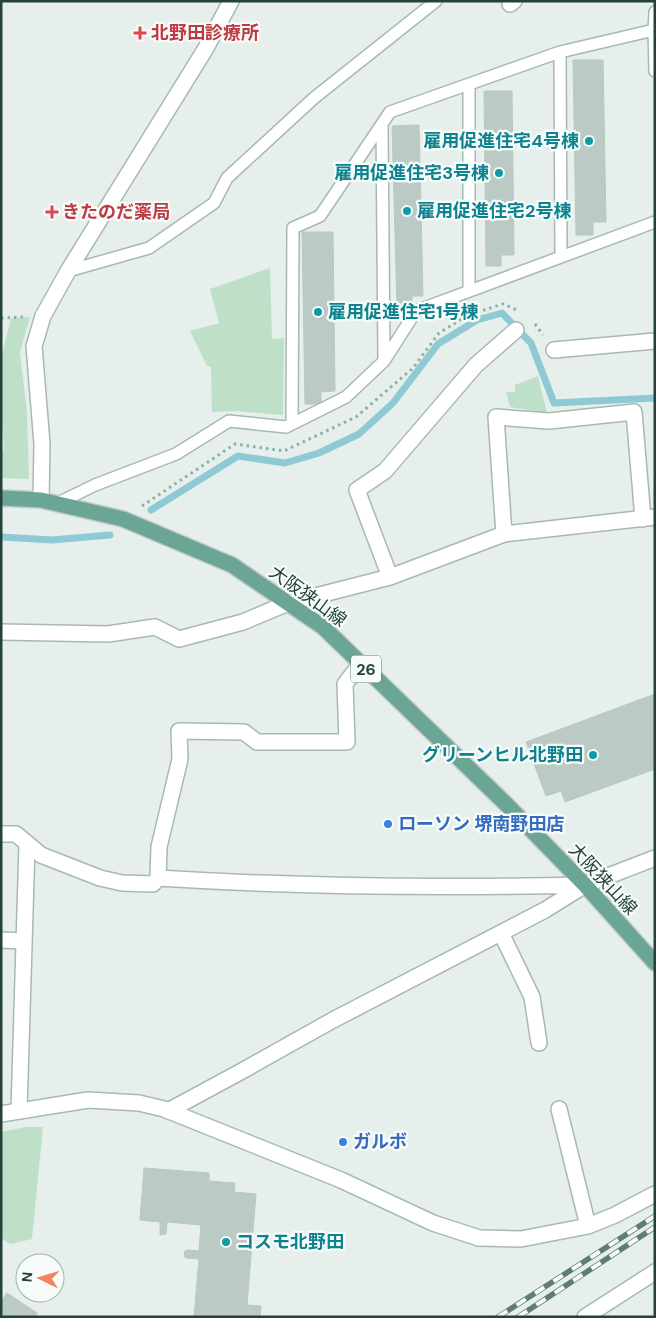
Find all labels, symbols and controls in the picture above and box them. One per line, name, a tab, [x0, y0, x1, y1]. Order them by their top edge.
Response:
place label: 北野田診療所	[151, 21, 259, 45]
marker: 北野田診療所	[133, 26, 147, 40]
place label: 雇用促進住宅4号棟	[423, 129, 579, 153]
marker: 雇用促進住宅4号棟	[583, 135, 595, 147]
place label: 雇用促進住宅3号棟	[334, 161, 489, 185]
marker: 雇用促進住宅3号棟	[493, 167, 505, 179]
place label: 雇用促進住宅2号棟	[417, 199, 571, 223]
place label: きたのだ薬局	[62, 200, 170, 224]
marker: 雇用促進住宅2号棟	[401, 205, 413, 217]
marker: きたのだ薬局	[46, 206, 58, 218]
place label: 雇用促進住宅1号棟	[328, 300, 479, 324]
marker: 雇用促進住宅1号棟	[312, 306, 324, 318]
street label: 大阪狭山線	[265, 560, 351, 632]
road number: 26	[351, 656, 381, 682]
place label: グリーンヒル北野田	[422, 743, 583, 767]
marker: グリーンヒル北野田	[587, 749, 599, 761]
place label: ローソン 堺南野田店	[398, 812, 564, 836]
marker: ローソン 堺南野田店	[382, 818, 394, 830]
street label: 大阪狭山線	[564, 838, 642, 920]
place label: ガルボ	[353, 1130, 407, 1154]
marker: ガルボ	[337, 1136, 349, 1148]
place label: コスモ北野田	[236, 1230, 344, 1254]
marker: コスモ北野田	[220, 1236, 232, 1248]
north arrow	[15, 1253, 65, 1303]
text: N	[18, 1271, 36, 1283]

